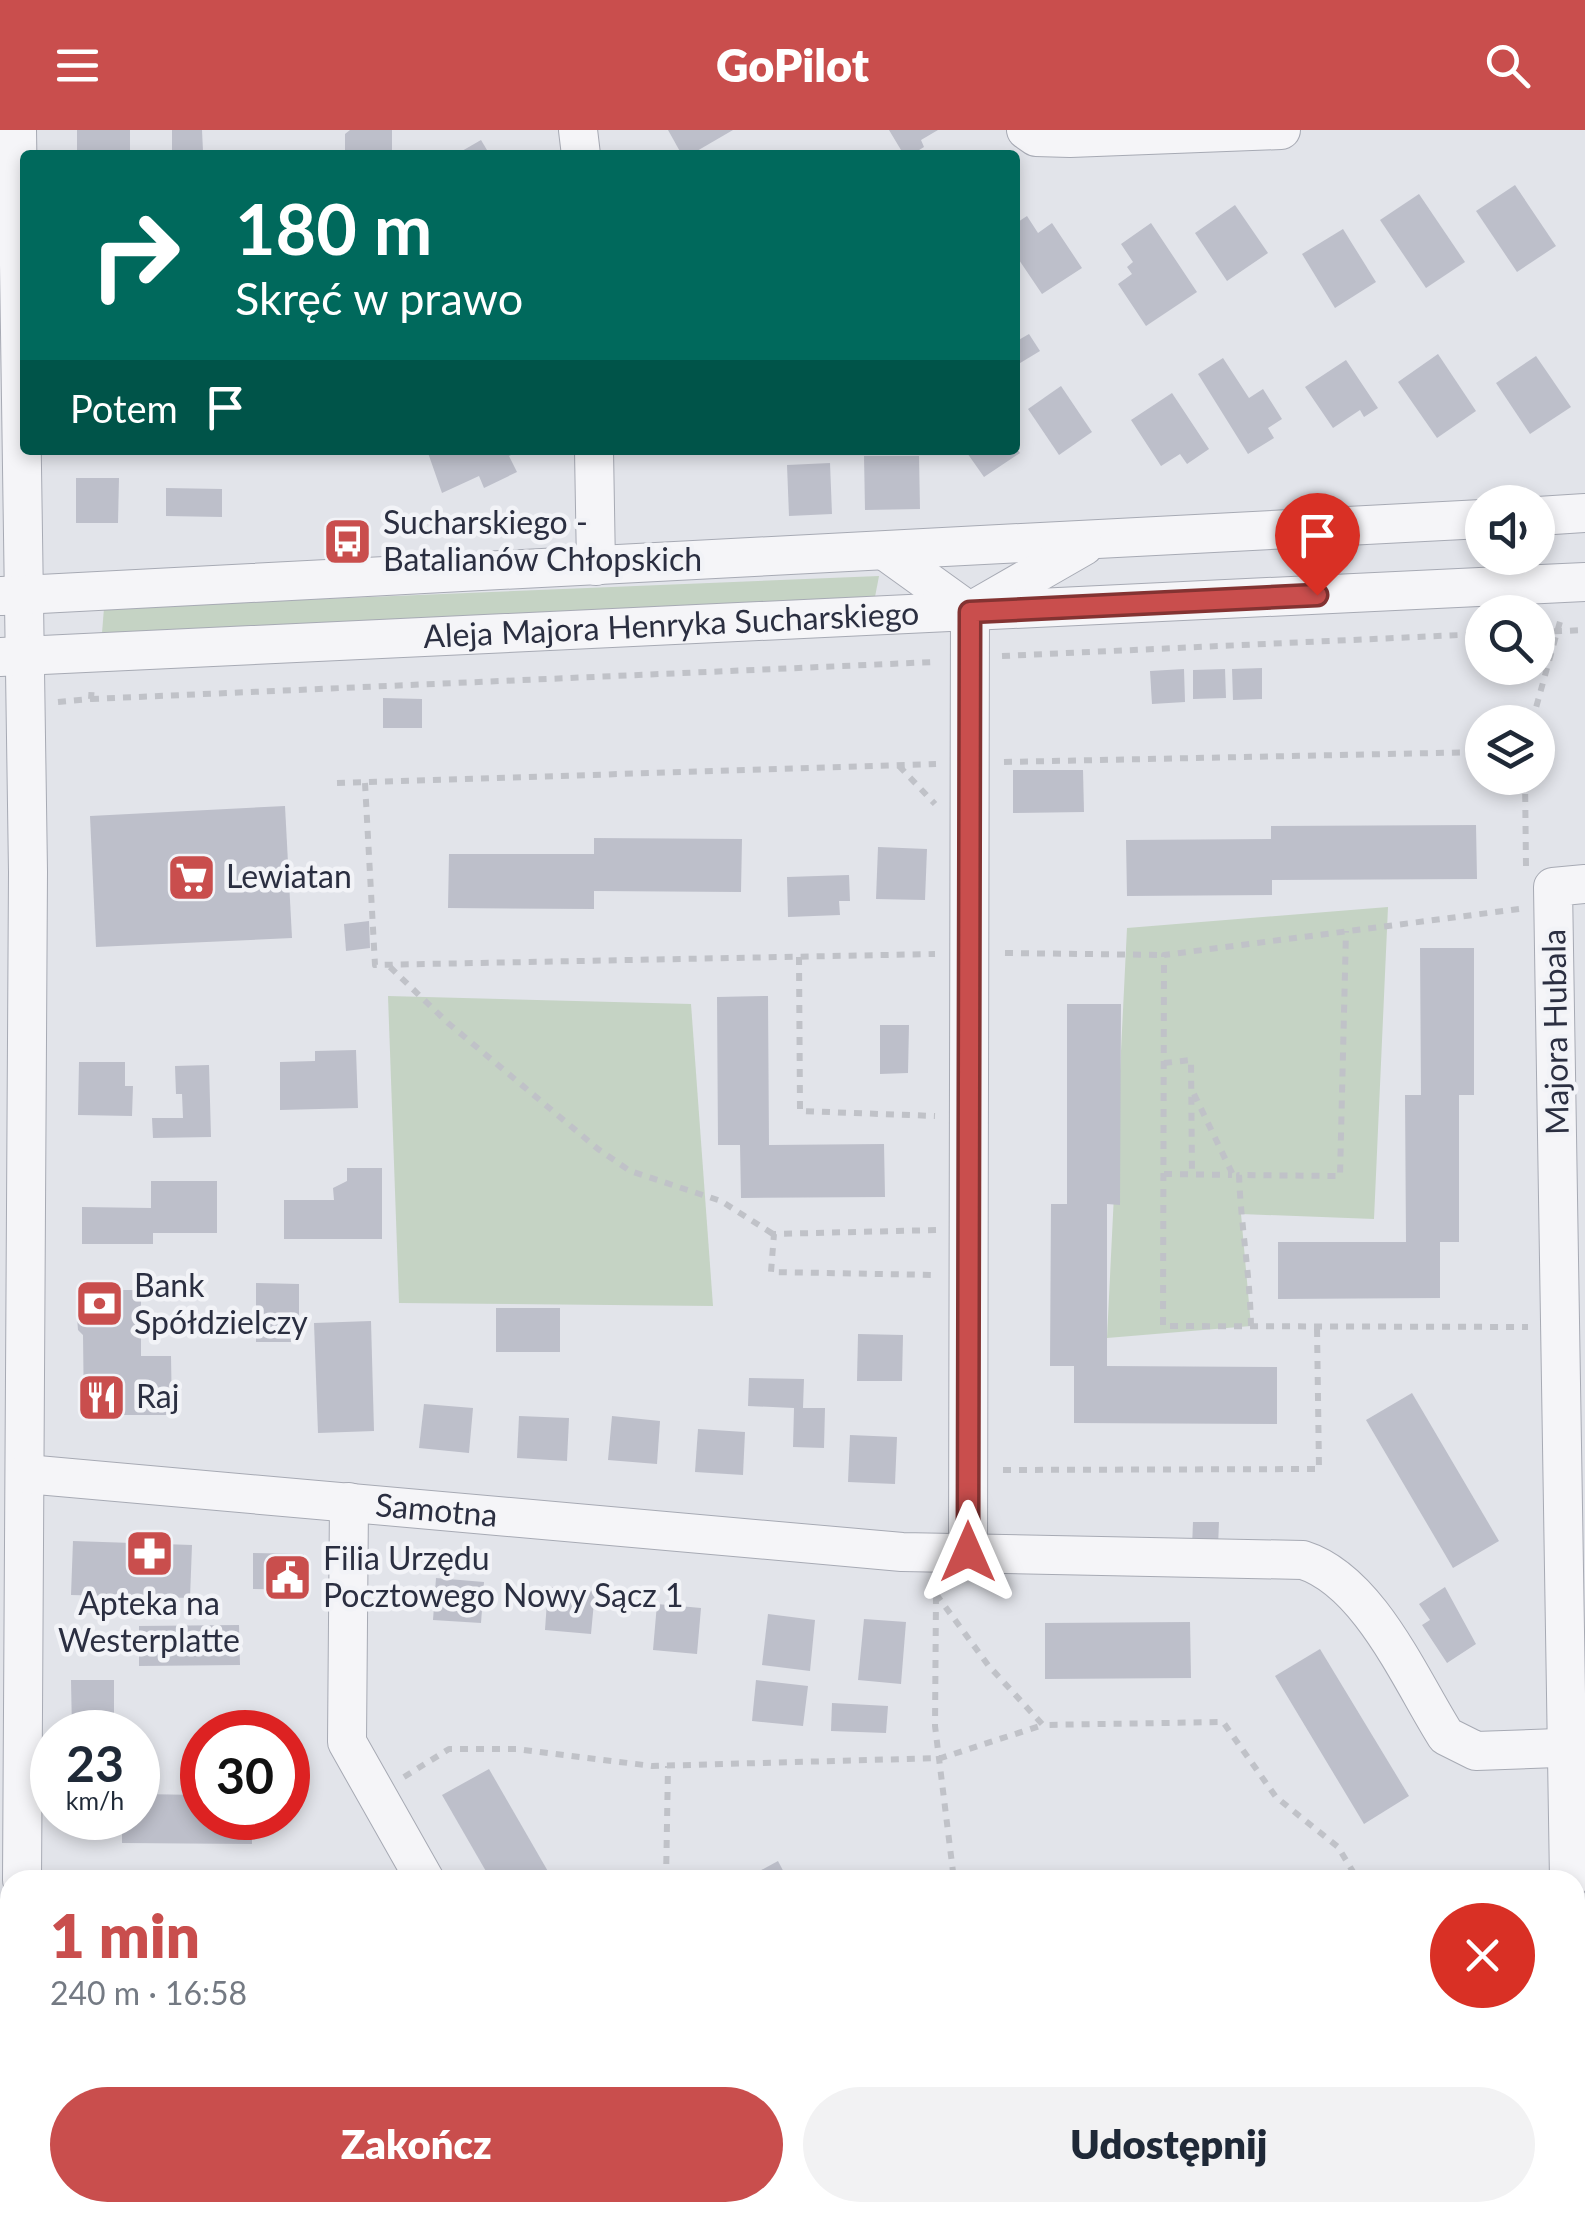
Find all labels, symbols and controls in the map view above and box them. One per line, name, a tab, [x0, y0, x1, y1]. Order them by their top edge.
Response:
icon: menu	[50, 38, 105, 93]
text: GoPilot	[716, 38, 869, 92]
icon: search	[1480, 38, 1535, 93]
text: 180 m	[235, 186, 432, 270]
icon: right	[70, 190, 200, 320]
text: Skręć w prawo	[235, 271, 523, 325]
icon: arrive	[198, 380, 253, 435]
text: Potem	[70, 385, 178, 431]
map controls	[1465, 485, 1555, 795]
button: sound	[1465, 485, 1555, 575]
pin	[1275, 493, 1360, 596]
place label: Sucharskiego - Batalianów Chłopskich	[383, 502, 702, 578]
icon: arrive	[1290, 508, 1345, 563]
bus stop icon: Sucharskiego - Batalianów Chłopskich	[322, 515, 374, 567]
street label: Aleja Majora Henryka Sucharskiego	[422, 593, 920, 655]
button: search	[1465, 595, 1555, 685]
button: layers	[1465, 705, 1555, 795]
supermarket icon: Lewiatan	[165, 851, 217, 903]
place label: Lewiatan	[226, 856, 352, 895]
street label: Majora Hubala	[1533, 929, 1576, 1135]
place label: Bank Spółdzielczy	[134, 1265, 308, 1341]
bank icon: Bank Spółdzielczy	[73, 1278, 125, 1330]
restaurant icon: Raj	[75, 1371, 127, 1423]
place label: Raj	[136, 1376, 179, 1415]
street label: Samotna	[374, 1484, 499, 1534]
position arrow	[916, 1500, 1020, 1604]
pharmacy icon: Apteka na Westerplatte	[123, 1528, 175, 1580]
place label: Filia Urzędu Pocztowego Nowy Sącz 1	[323, 1538, 684, 1614]
public building icon: Filia Urzędu Pocztowego Nowy Sącz 1	[262, 1551, 314, 1603]
place label: Apteka na Westerplatte	[58, 1583, 240, 1659]
speed limit sign: 30	[180, 1710, 310, 1840]
text: 23	[66, 1733, 124, 1793]
text: km/h	[66, 1785, 124, 1815]
text: 1 min	[50, 1899, 200, 1971]
button: close	[1430, 1903, 1535, 2008]
text: 240 m · 16:58	[50, 1973, 247, 2012]
button: Zakończ	[50, 2087, 783, 2202]
button: Udostępnij	[803, 2087, 1535, 2202]

